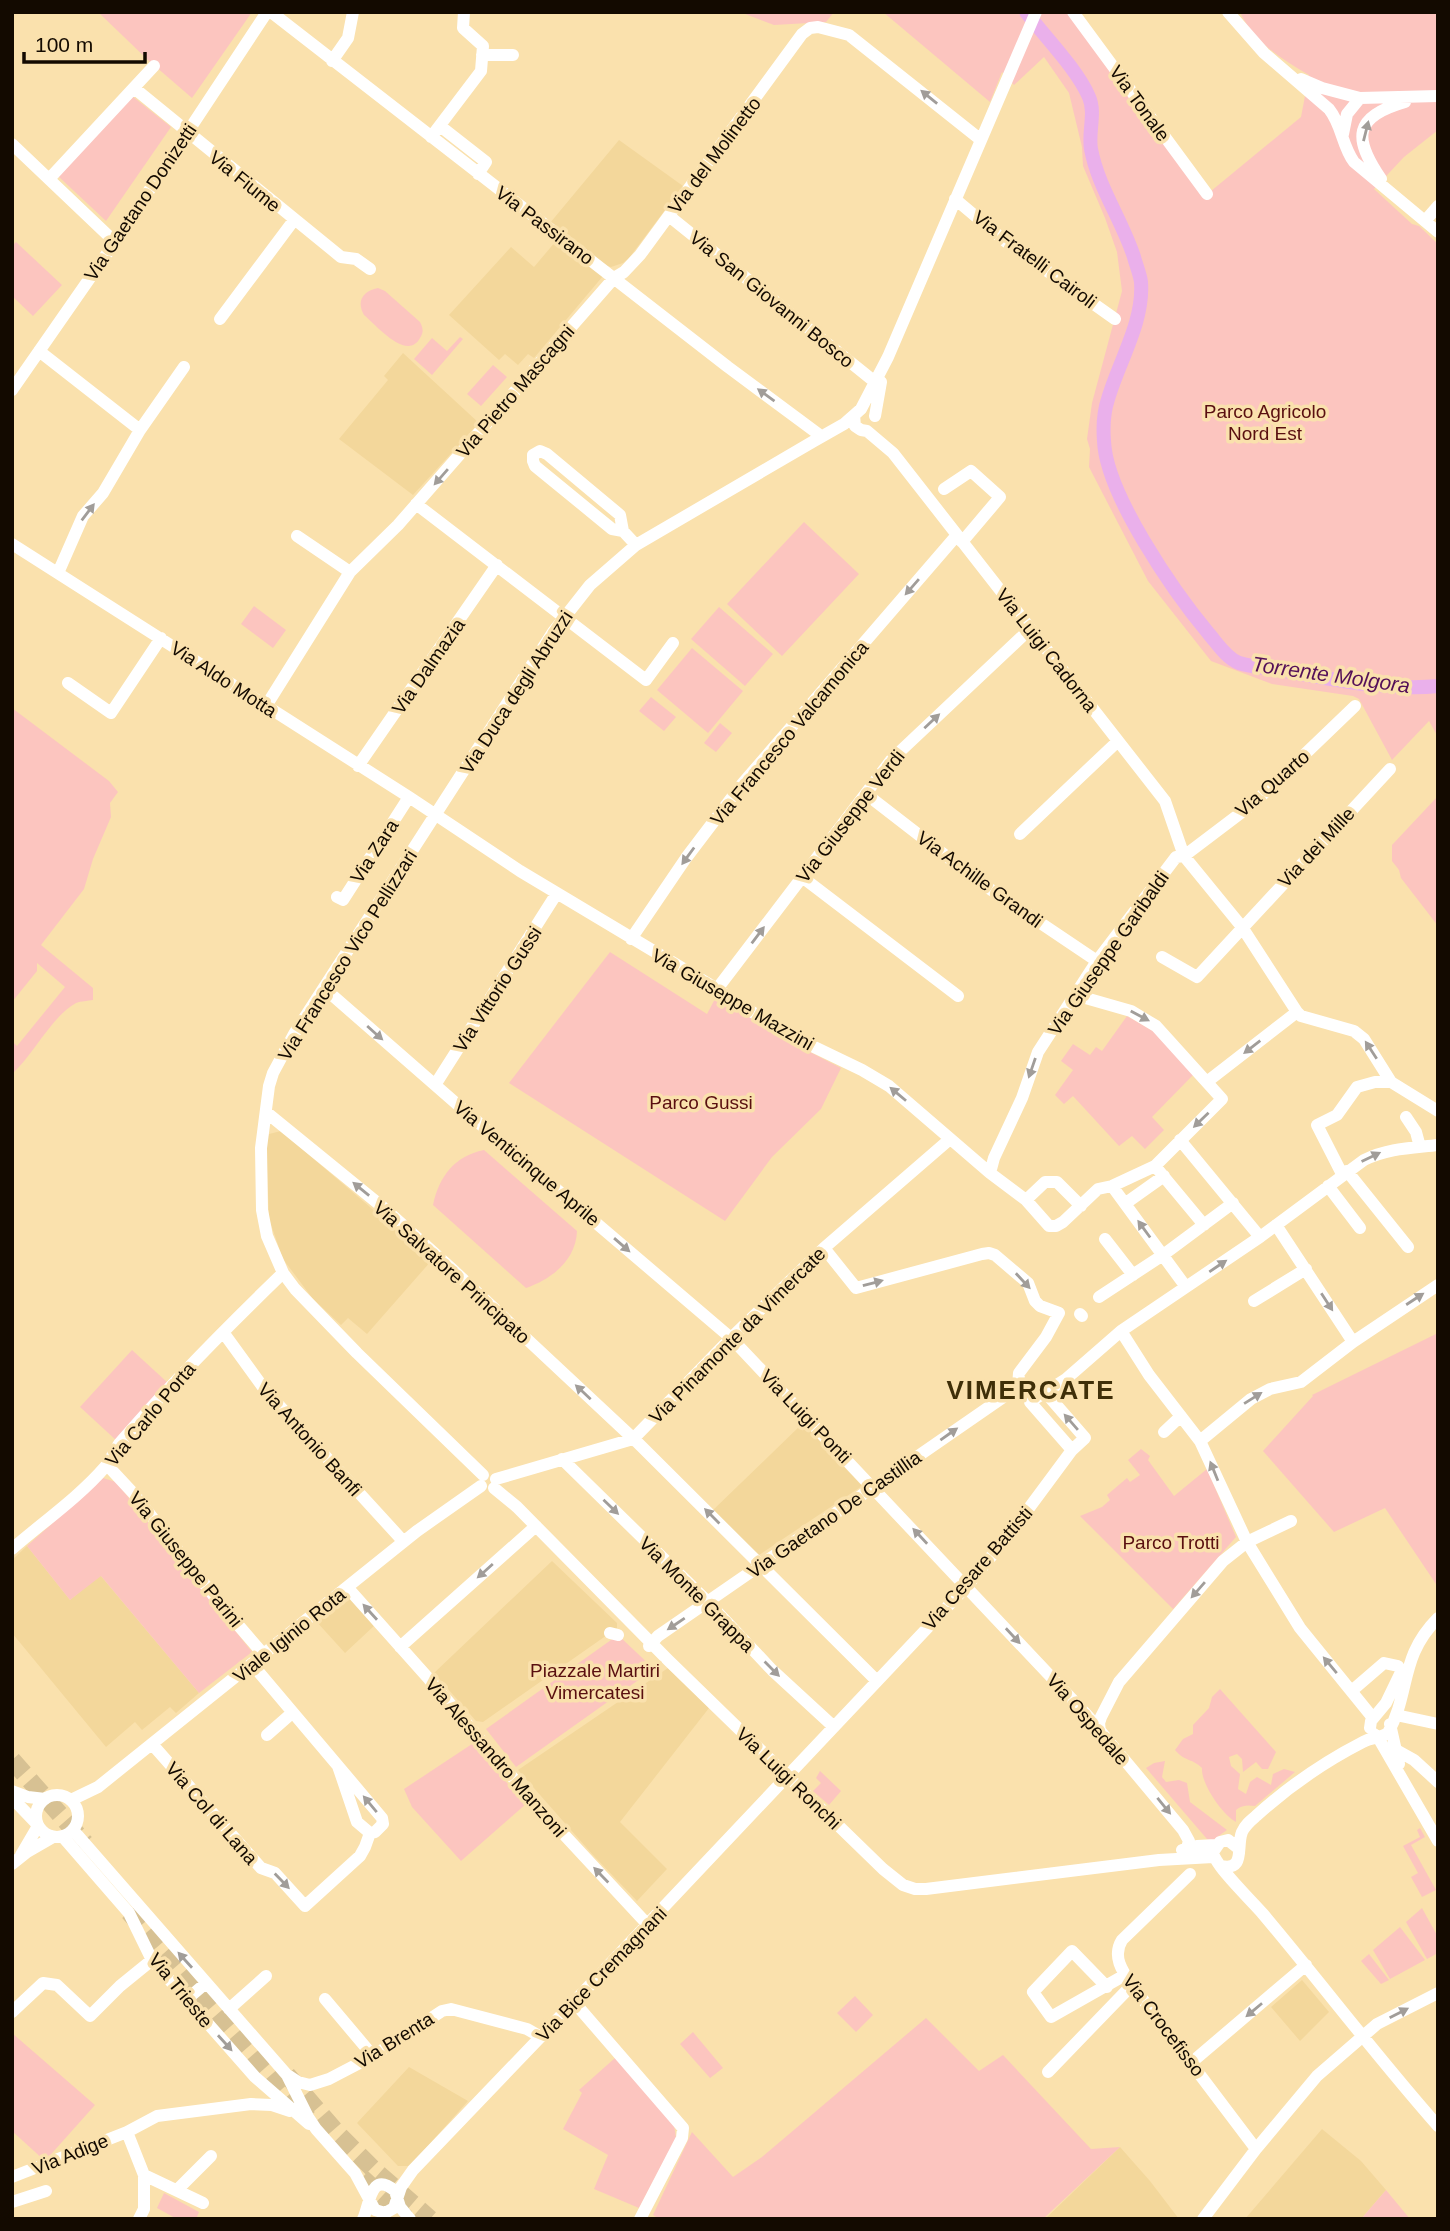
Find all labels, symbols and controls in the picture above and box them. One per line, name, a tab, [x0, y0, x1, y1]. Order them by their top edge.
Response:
scale bar	[24, 21, 145, 65]
text: 100 m	[35, 33, 93, 56]
street label: Via Tonale	[1105, 62, 1174, 145]
one-way arrow	[920, 90, 937, 105]
street label: Via del Molinetto	[664, 93, 765, 218]
street label: Via Gaetano Donizetti	[80, 120, 201, 285]
one-way arrow	[1360, 120, 1371, 142]
street label: Via Fiume	[205, 146, 284, 216]
street label: Via Passirano	[492, 182, 598, 269]
street label: Via Fratelli Cairoli	[969, 206, 1100, 312]
street label: Via San Giovanni Bosco	[686, 227, 858, 372]
street label: Via Pietro Mascagni	[452, 321, 579, 462]
one-way arrow	[757, 389, 775, 403]
park label: Parco Agricolo Nord Est	[1204, 401, 1326, 444]
one-way arrow	[433, 468, 449, 485]
one-way arrow	[81, 503, 95, 521]
one-way arrow	[904, 578, 920, 596]
street label: Via Luigi Cadorna	[992, 584, 1102, 716]
street label: Via Duca degli Abruzzi	[456, 607, 577, 778]
street label: Via Dalmazia	[388, 614, 469, 718]
street label: Via Aldo Motta	[167, 637, 281, 722]
street label: Via Francesco Valcamonica	[706, 637, 873, 830]
water label: Torrente Molgora	[1251, 652, 1411, 697]
one-way arrow	[923, 713, 940, 729]
street label: Via Giuseppe Verdi	[792, 746, 909, 887]
street label: Via Quarto	[1231, 746, 1313, 821]
street label: Via dei Mille	[1274, 803, 1359, 892]
street label: Via Zara	[346, 815, 403, 887]
street label: Via Achille Grandi	[913, 827, 1046, 932]
street label: Via Francesco Vico Pellizzari	[274, 846, 421, 1064]
one-way arrow	[681, 846, 695, 865]
street label: Via Giuseppe Garibaldi	[1044, 867, 1173, 1039]
street label: Via Vittorio Gussi	[449, 923, 546, 1056]
one-way arrow	[751, 926, 765, 944]
street label: Via Giuseppe Mazzini	[648, 944, 817, 1054]
one-way arrow	[1130, 1011, 1150, 1022]
one-way arrow	[366, 1025, 384, 1041]
one-way arrow	[1244, 1039, 1262, 1054]
one-way arrow	[1364, 1041, 1378, 1059]
one-way arrow	[1026, 1058, 1037, 1079]
one-way arrow	[890, 1087, 907, 1102]
park label: Parco Gussi	[649, 1092, 753, 1113]
street label: Via Venticinque Aprile	[450, 1096, 604, 1230]
one-way arrow	[1193, 1111, 1210, 1127]
one-way arrow	[1361, 1152, 1381, 1163]
one-way arrow	[352, 1182, 370, 1197]
street label: Via Salvatore Principato	[369, 1197, 534, 1348]
one-way arrow	[1137, 1220, 1151, 1238]
one-way arrow	[614, 1237, 631, 1252]
street label: Via Pinamonte da Vimercate	[645, 1243, 830, 1428]
one-way arrow	[1209, 1259, 1228, 1272]
one-way arrow	[1015, 1272, 1031, 1289]
one-way arrow	[862, 1278, 883, 1288]
one-way arrow	[1321, 1292, 1334, 1312]
one-way arrow	[1405, 1292, 1425, 1305]
street label: Via Carlo Porta	[101, 1358, 200, 1470]
street label: Via Luigi Ponti	[756, 1365, 855, 1467]
district label: VIMERCATE	[946, 1375, 1116, 1405]
street label: Via Antonio Banfi	[254, 1379, 366, 1500]
one-way arrow	[574, 1384, 592, 1400]
one-way arrow	[1244, 1392, 1263, 1405]
one-way arrow	[1064, 1413, 1079, 1430]
one-way arrow	[940, 1427, 958, 1441]
street label: Via Gaetano De Castillia	[744, 1446, 925, 1582]
one-way arrow	[1208, 1460, 1219, 1481]
street label: Via Giuseppe Parini	[125, 1488, 247, 1631]
one-way arrow	[602, 1498, 618, 1515]
street label: Via Cesare Battisti	[918, 1503, 1036, 1634]
one-way arrow	[704, 1509, 721, 1525]
one-way arrow	[912, 1528, 928, 1545]
park label: Parco Trotti	[1122, 1532, 1220, 1553]
street label: Via Monte Grappa	[635, 1533, 759, 1656]
one-way arrow	[477, 1563, 494, 1579]
one-way arrow	[1191, 1581, 1206, 1598]
street label: Viale Iginio Rota	[229, 1584, 350, 1687]
one-way arrow	[362, 1604, 378, 1621]
one-way arrow	[667, 1617, 685, 1631]
one-way arrow	[1005, 1627, 1022, 1644]
one-way arrow	[1323, 1657, 1338, 1675]
park label: Piazzale Martiri Vimercatesi	[530, 1660, 660, 1703]
one-way arrow	[763, 1661, 780, 1677]
street label: Via Ospedale	[1042, 1670, 1133, 1769]
street label: Via Alessandro Manzoni	[421, 1674, 570, 1841]
street label: Via Luigi Ronchi	[732, 1723, 845, 1833]
street label: Via Col di Lana	[162, 1758, 262, 1869]
one-way arrow	[362, 1795, 377, 1813]
one-way arrow	[1156, 1797, 1171, 1815]
one-way arrow	[593, 1867, 609, 1884]
one-way arrow	[273, 1872, 290, 1889]
street label: Via Bice Cremagnani	[532, 1903, 671, 2046]
street label: Via Trieste	[144, 1949, 217, 2032]
one-way arrow	[178, 1951, 194, 1968]
street label: Via Crocefisso	[1118, 1970, 1209, 2080]
one-way arrow	[1246, 2002, 1264, 2017]
one-way arrow	[1389, 2007, 1409, 2019]
street label: Via Brenta	[351, 2008, 438, 2073]
one-way arrow	[217, 2034, 233, 2052]
street label: Via Adige	[29, 2130, 111, 2179]

